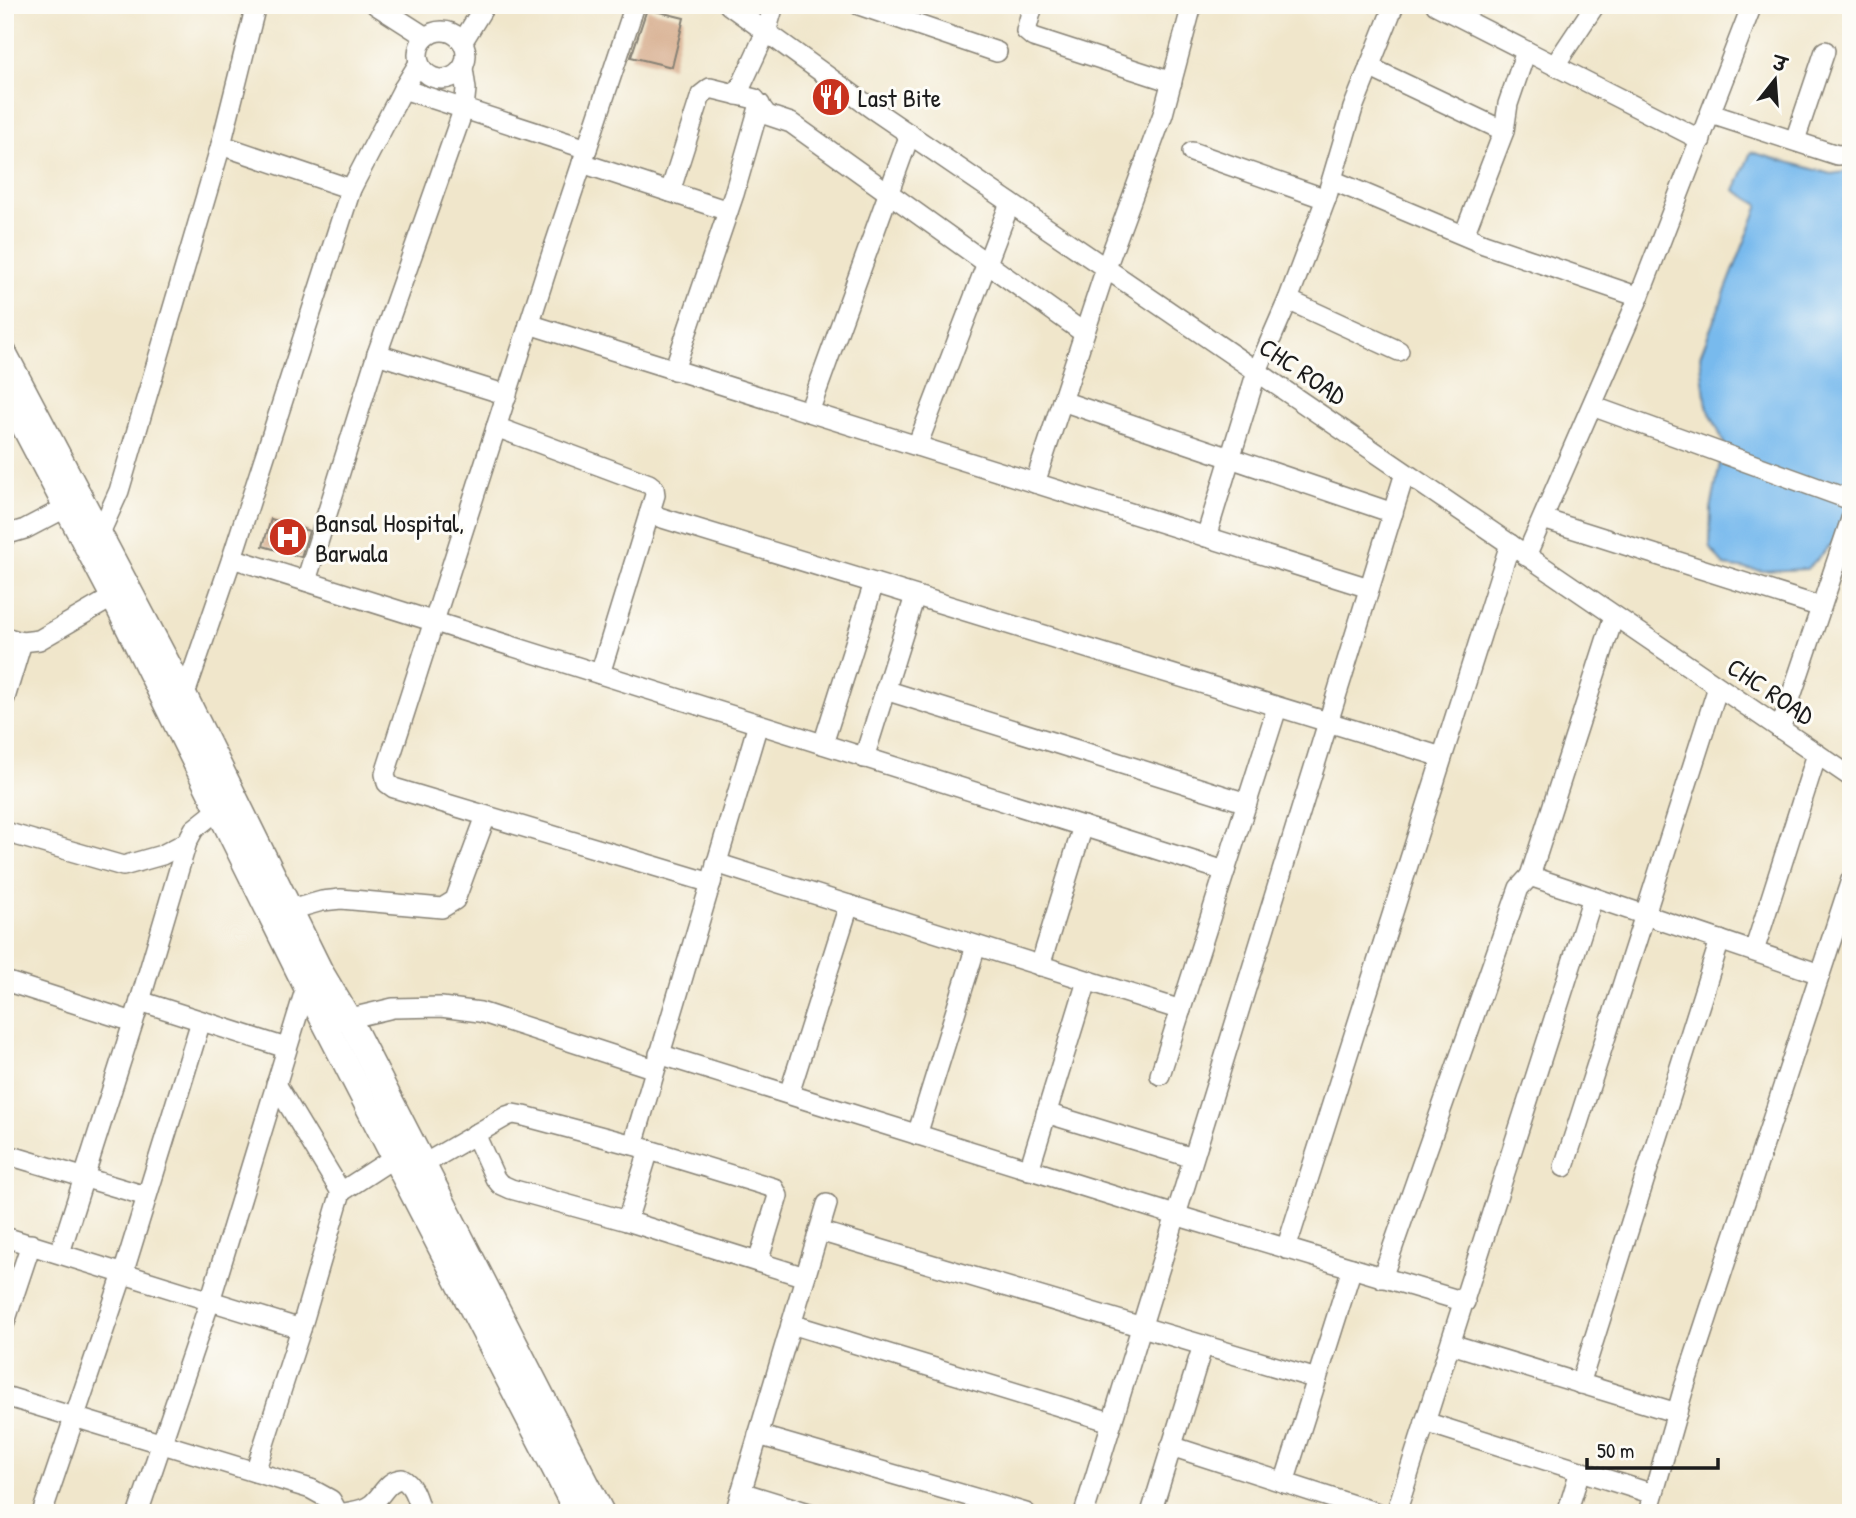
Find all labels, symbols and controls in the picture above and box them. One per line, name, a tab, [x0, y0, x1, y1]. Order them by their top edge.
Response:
north arrow	[1741, 46, 1811, 116]
text: उ	[1768, 49, 1792, 79]
restaurant icon: Last Bite	[810, 76, 852, 118]
place label: Last Bite	[858, 80, 941, 115]
street label: CHC ROAD	[1253, 329, 1354, 413]
place label: Bansal Hospital, Barwala	[315, 505, 464, 570]
hospital icon: Bansal Hospital, Barwala	[267, 516, 309, 558]
street label: CHC ROAD	[1721, 649, 1822, 733]
scale bar	[1587, 1427, 1718, 1471]
text: 50 m	[1597, 1436, 1634, 1465]

